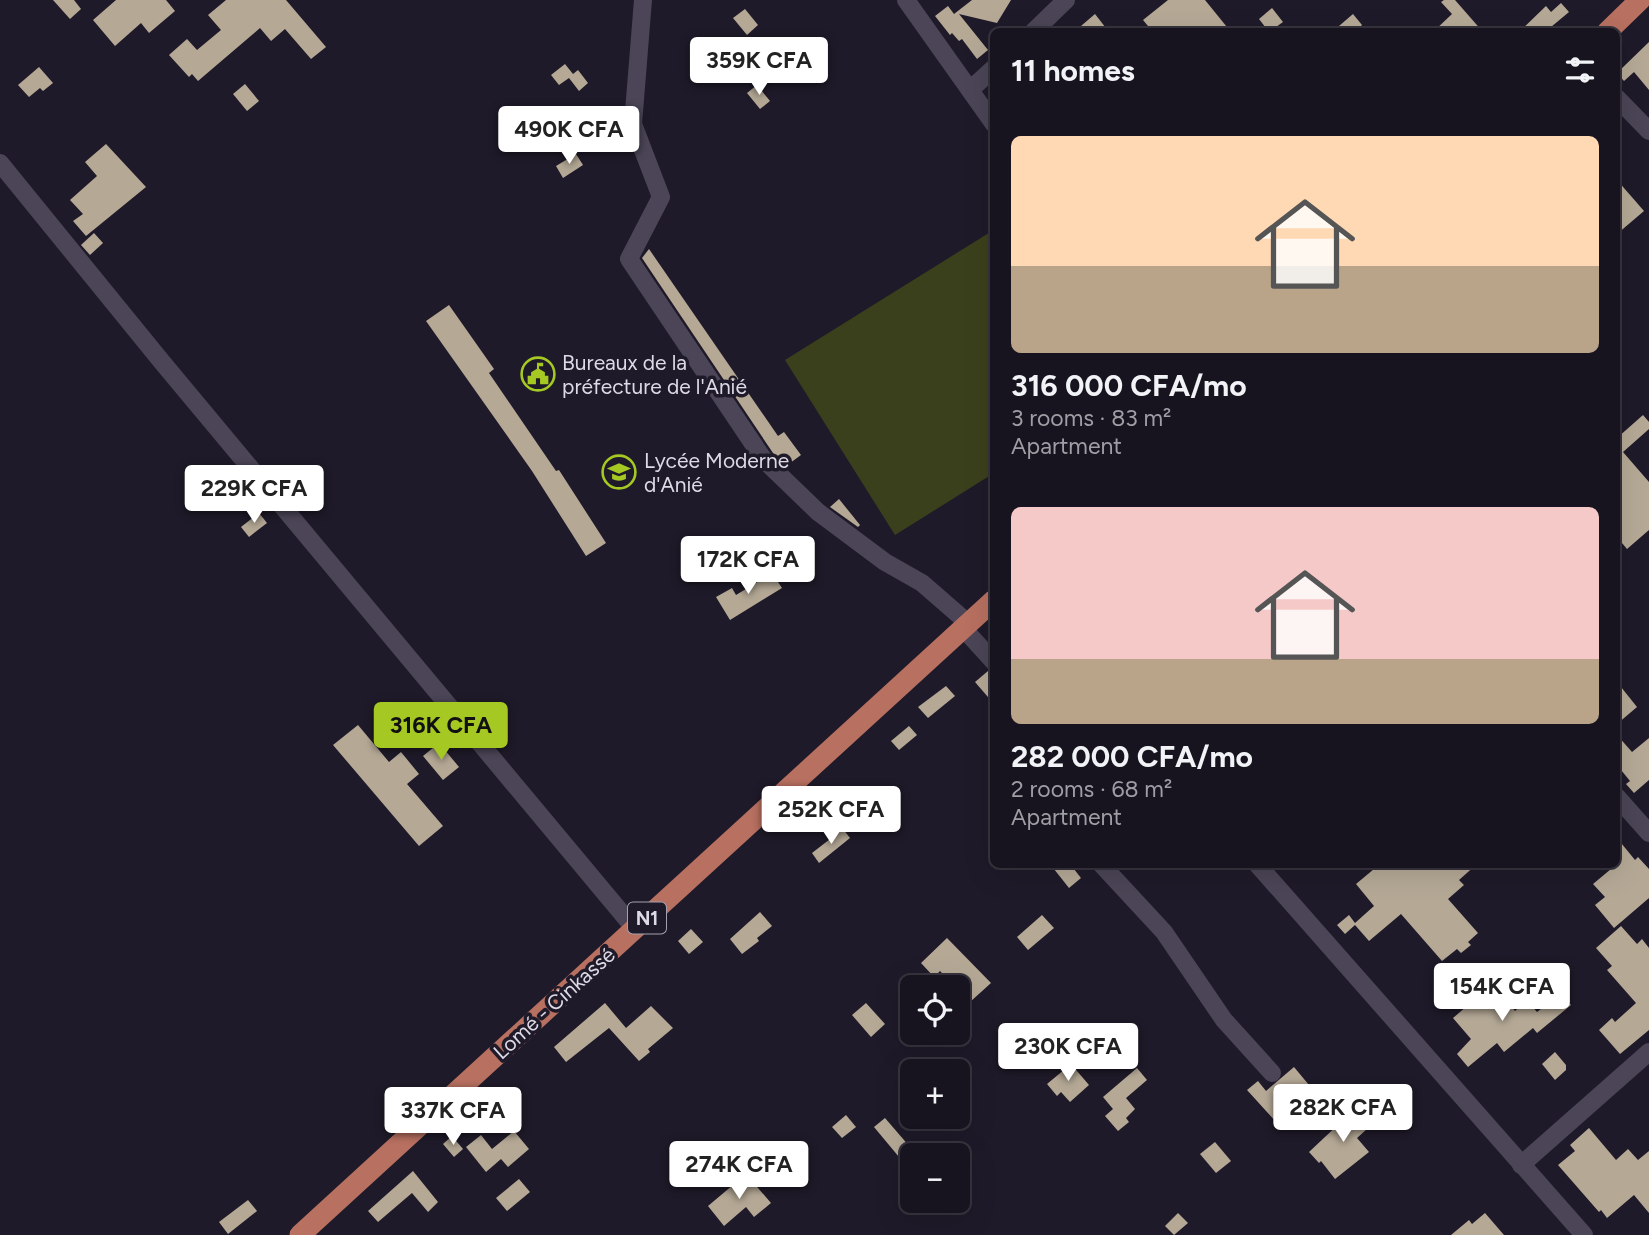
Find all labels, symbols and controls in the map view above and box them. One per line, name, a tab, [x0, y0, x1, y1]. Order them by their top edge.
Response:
pin: 359K CFA	[687, 38, 831, 97]
text: 359K CFA	[706, 46, 812, 74]
icon: filters	[1561, 51, 1599, 89]
text: 11 homes	[1011, 52, 1135, 89]
pin: 490K CFA	[497, 106, 641, 166]
text: 490K CFA	[514, 115, 624, 143]
icon: home	[1242, 181, 1368, 307]
place label: Bureaux de la préfecture de l'Anié	[562, 350, 747, 399]
public building icon: Bureaux de la préfecture de l'Anié	[519, 355, 557, 393]
text: 316 000 CFA/mo	[1011, 367, 1247, 404]
text: 3 rooms · 83 m²	[1011, 404, 1171, 432]
text: Apartment	[1011, 432, 1122, 460]
place label: Lycée Moderne d'Anié	[644, 448, 789, 497]
school or university icon: Lycée Moderne d'Anié	[600, 453, 638, 491]
pin: 229K CFA	[182, 466, 326, 525]
text: 229K CFA	[201, 474, 307, 502]
pin: 172K CFA	[676, 536, 820, 596]
text: 172K CFA	[697, 545, 799, 573]
icon: home	[1242, 552, 1368, 678]
pin: 316K CFA	[369, 702, 513, 762]
text: 316K CFA	[390, 711, 492, 739]
text: 282 000 CFA/mo	[1011, 738, 1253, 775]
text: 2 rooms · 68 m²	[1011, 775, 1172, 803]
pin: 252K CFA	[759, 786, 903, 846]
text: 252K CFA	[778, 795, 884, 823]
text: Apartment	[1011, 803, 1122, 831]
road number: N1	[628, 902, 666, 934]
street label: Lomé - Cinkassé	[488, 942, 620, 1064]
pin: 154K CFA	[1430, 964, 1574, 1023]
text: 154K CFA	[1450, 972, 1554, 1000]
map controls	[900, 975, 970, 1213]
button: locate	[900, 975, 970, 1045]
pin: 230K CFA	[996, 1024, 1140, 1083]
text: 230K CFA	[1014, 1032, 1122, 1060]
button: +	[900, 1059, 970, 1129]
pin: 282K CFA	[1271, 1084, 1415, 1144]
pin: 337K CFA	[381, 1088, 525, 1147]
text: 282K CFA	[1289, 1093, 1397, 1121]
text: 337K CFA	[401, 1096, 506, 1124]
pin: 274K CFA	[667, 1142, 811, 1201]
button: −	[900, 1143, 970, 1213]
text: 274K CFA	[685, 1150, 793, 1178]

